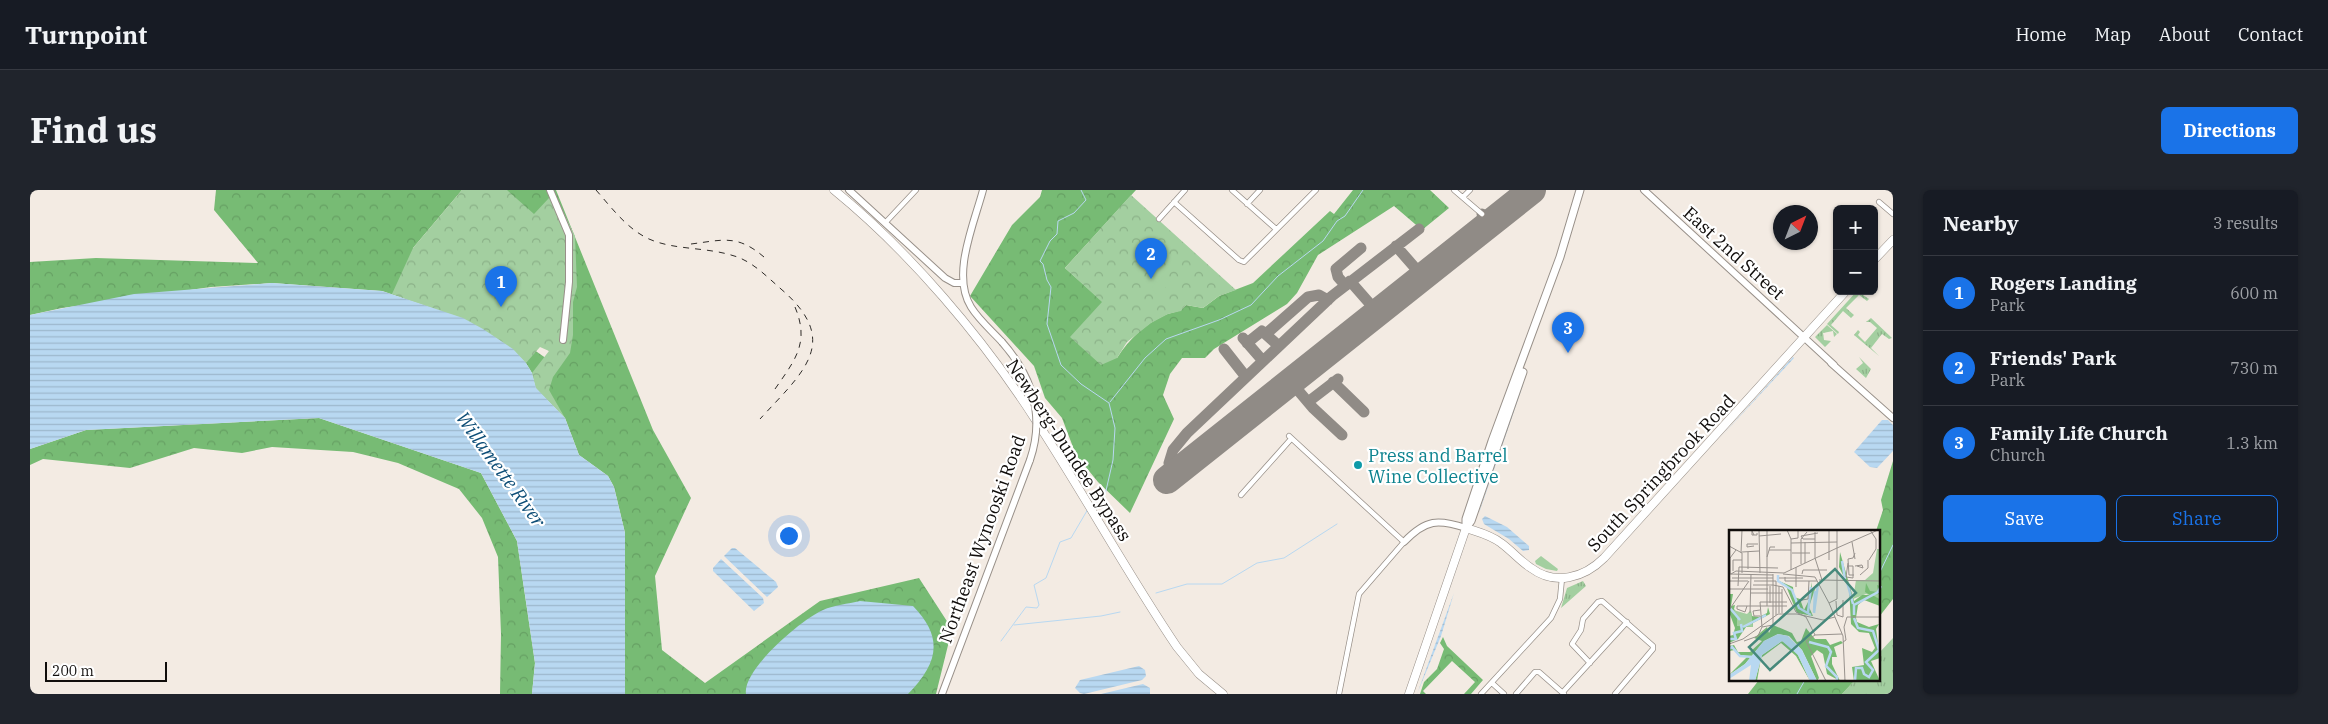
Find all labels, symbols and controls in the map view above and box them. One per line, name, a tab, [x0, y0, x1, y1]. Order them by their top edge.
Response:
text: Turnpoint	[25, 19, 147, 51]
text: Home	[2015, 23, 2067, 46]
text: Map	[2095, 23, 2131, 46]
text: About	[2159, 23, 2210, 46]
text: Contact	[2238, 23, 2303, 46]
text: Find us	[30, 107, 157, 153]
button: Directions	[2161, 107, 2298, 154]
street label: East 2nd Street	[1679, 201, 1789, 305]
north arrow	[1773, 205, 1818, 250]
map controls	[1833, 205, 1878, 295]
button: +	[1833, 205, 1878, 250]
text: Nearby	[1943, 209, 2019, 237]
text: 3 results	[2213, 213, 2278, 233]
pin: 2	[1135, 238, 1167, 279]
button: −	[1833, 250, 1878, 295]
pin: 1	[485, 266, 517, 307]
text: Rogers Landing	[1990, 271, 2137, 295]
text: 1	[1954, 283, 1964, 303]
text: 600 m	[2230, 283, 2278, 303]
text: Park	[1990, 295, 2025, 315]
pin: 3	[1552, 312, 1584, 353]
text: Friends' Park	[1990, 346, 2116, 370]
street label: Newberg-Dundee Bypass	[1001, 354, 1137, 546]
text: 2	[1954, 358, 1964, 378]
text: 730 m	[2230, 358, 2278, 378]
text: Park	[1990, 370, 2025, 390]
street label: South Springbrook Road	[1582, 389, 1740, 557]
water label: Willamette River	[451, 407, 551, 532]
text: Family Life Church	[1990, 421, 2168, 445]
street label: Northeast Wynooski Road	[934, 432, 1030, 646]
text: 3	[1954, 433, 1964, 453]
text: 1.3 km	[2226, 433, 2278, 453]
place label: Press and Barrel Wine Collective	[1368, 444, 1508, 488]
text: Church	[1990, 445, 2046, 465]
marker: Press and Barrel Wine Collective	[1352, 459, 1364, 471]
button: Save	[1943, 495, 2106, 542]
button: Share	[2116, 495, 2278, 542]
your location	[776, 523, 802, 549]
inset map	[1729, 530, 1880, 682]
scale bar	[45, 659, 168, 682]
text: 200 m	[52, 662, 94, 680]

